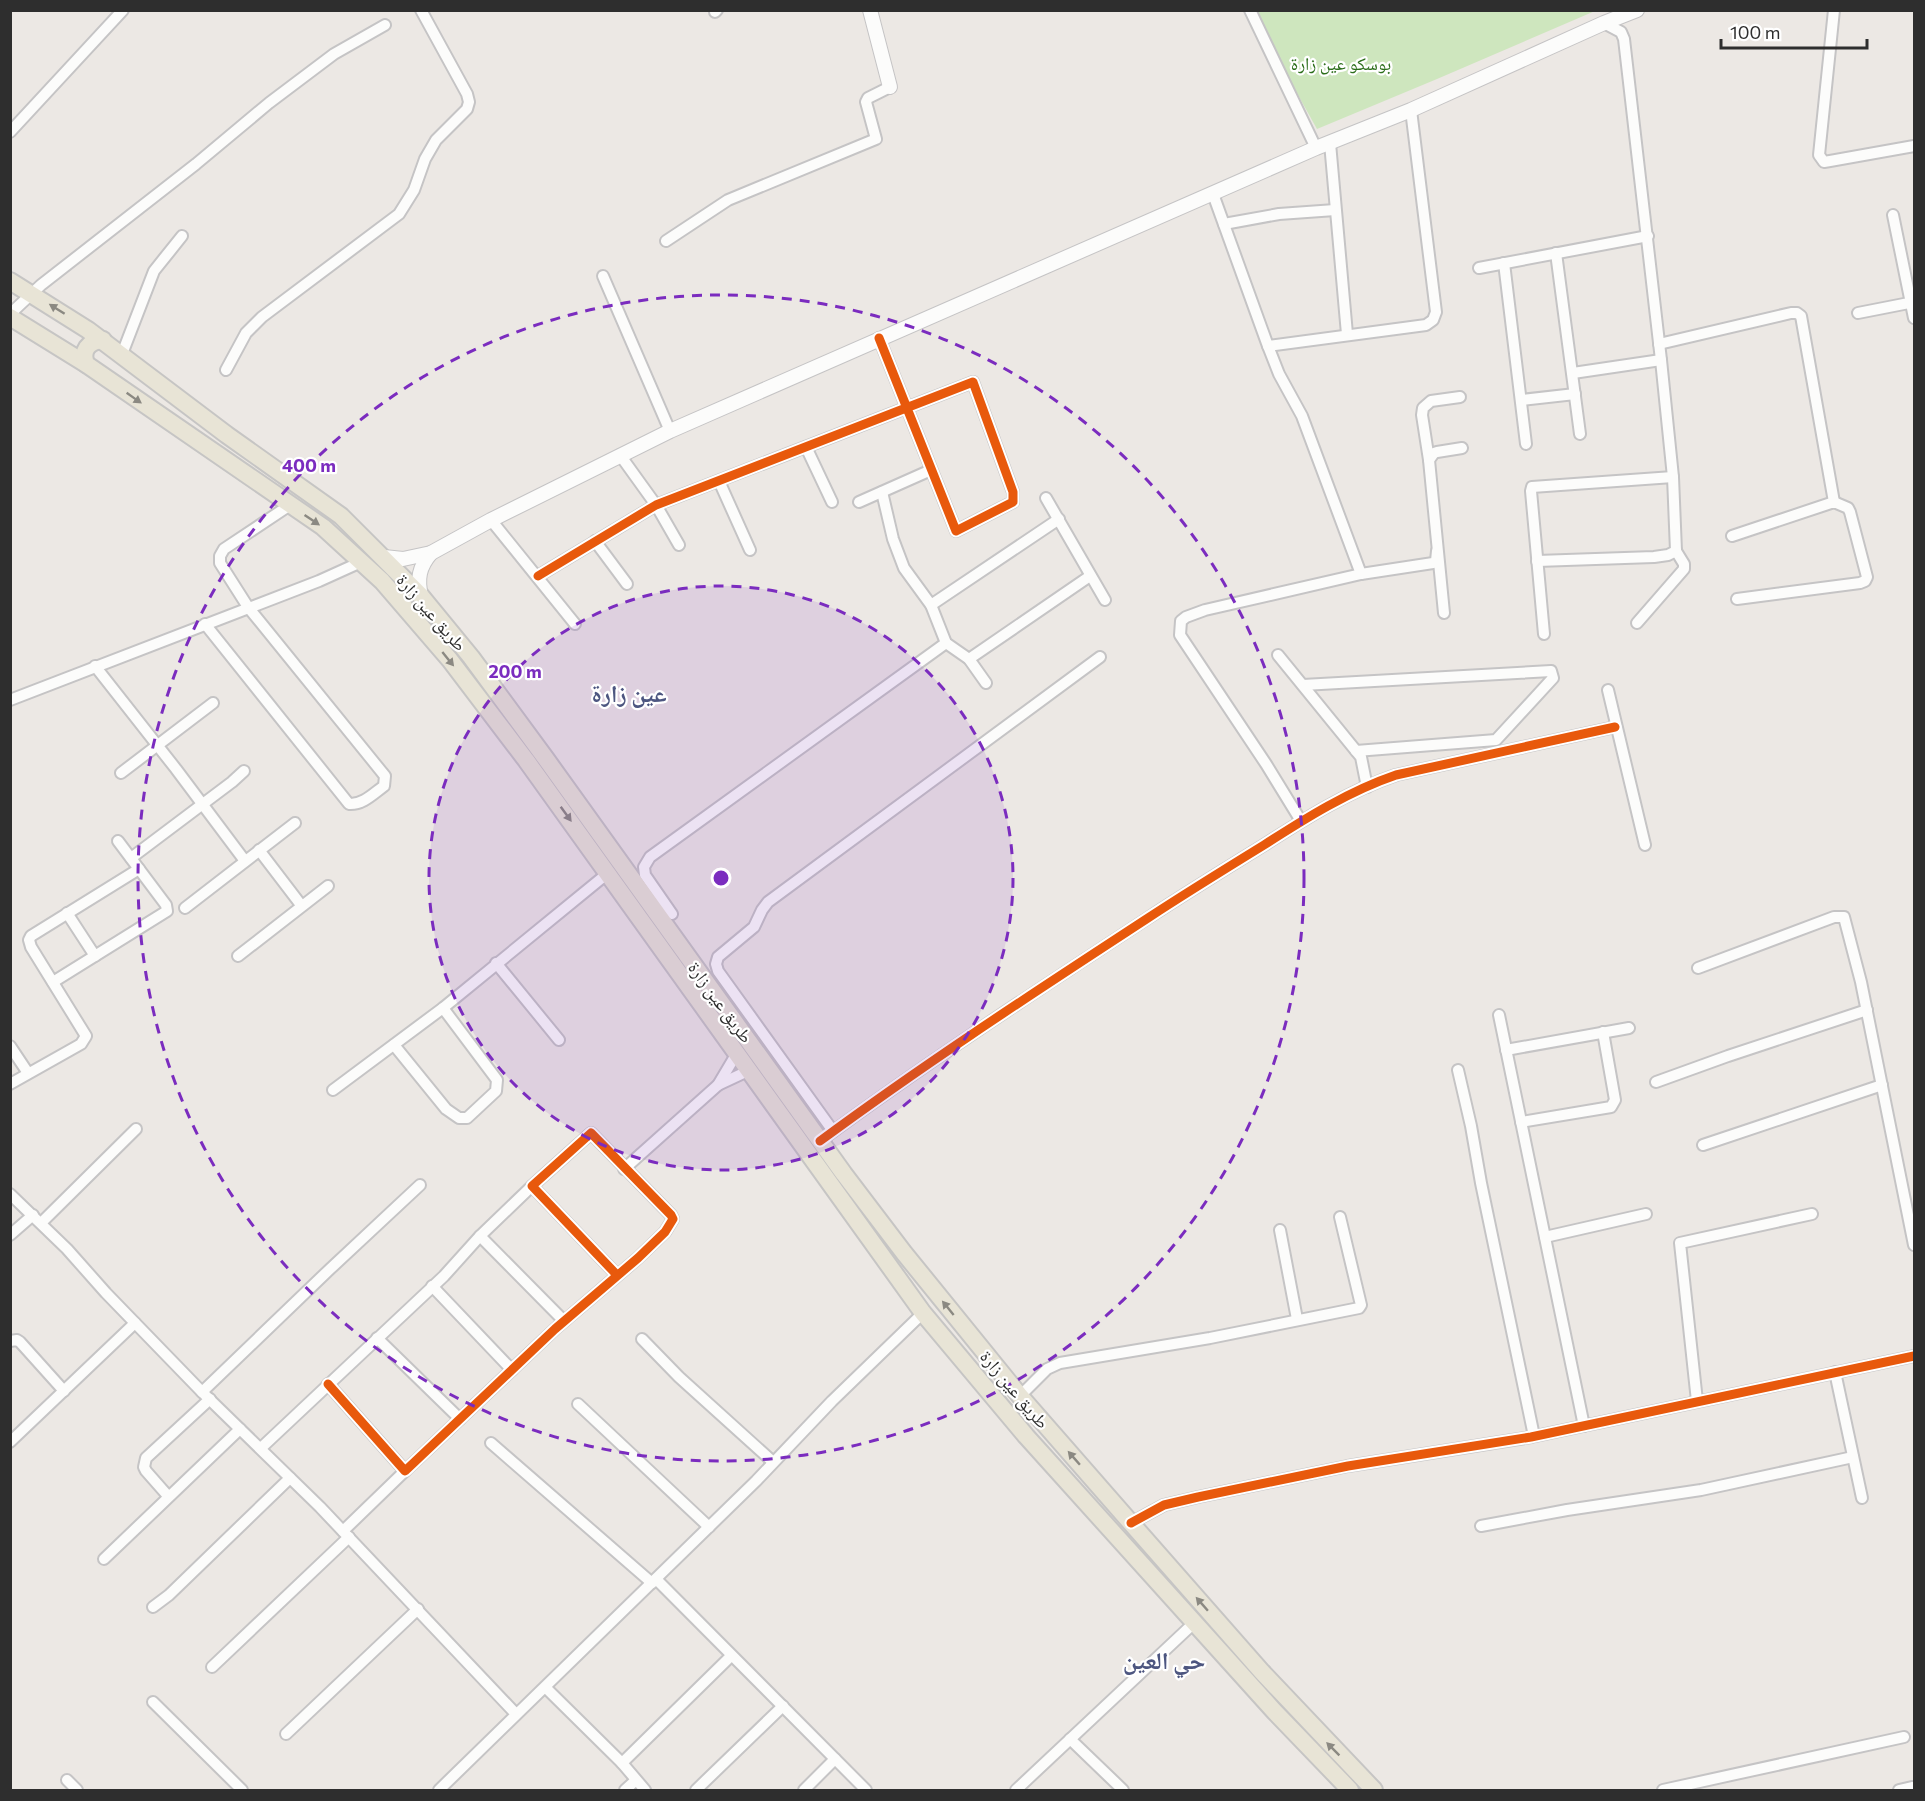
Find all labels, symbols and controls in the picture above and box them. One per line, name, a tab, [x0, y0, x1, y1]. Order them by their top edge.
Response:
scale bar	[1721, 12, 1866, 50]
text: 100 m	[1730, 21, 1780, 43]
park label: بوسكو عين زارة	[1291, 52, 1391, 75]
one-way arrow	[50, 303, 66, 315]
one-way arrow	[126, 392, 142, 403]
text: 400 m	[282, 454, 336, 476]
one-way arrow	[304, 514, 320, 526]
street label: طريق عين زارة	[392, 569, 472, 656]
one-way arrow	[442, 651, 454, 666]
text: 200 m	[488, 660, 542, 682]
district label: عين زارة	[591, 678, 667, 708]
one-way arrow	[559, 807, 571, 822]
centre of rings	[711, 868, 731, 888]
street label: طريق عين زارة	[683, 957, 758, 1048]
one-way arrow	[943, 1301, 955, 1316]
street label: طريق عين زارة	[975, 1345, 1054, 1433]
one-way arrow	[1068, 1451, 1081, 1466]
one-way arrow	[1196, 1596, 1209, 1612]
district label: حي العين	[1123, 1645, 1205, 1679]
one-way arrow	[1327, 1742, 1341, 1756]

